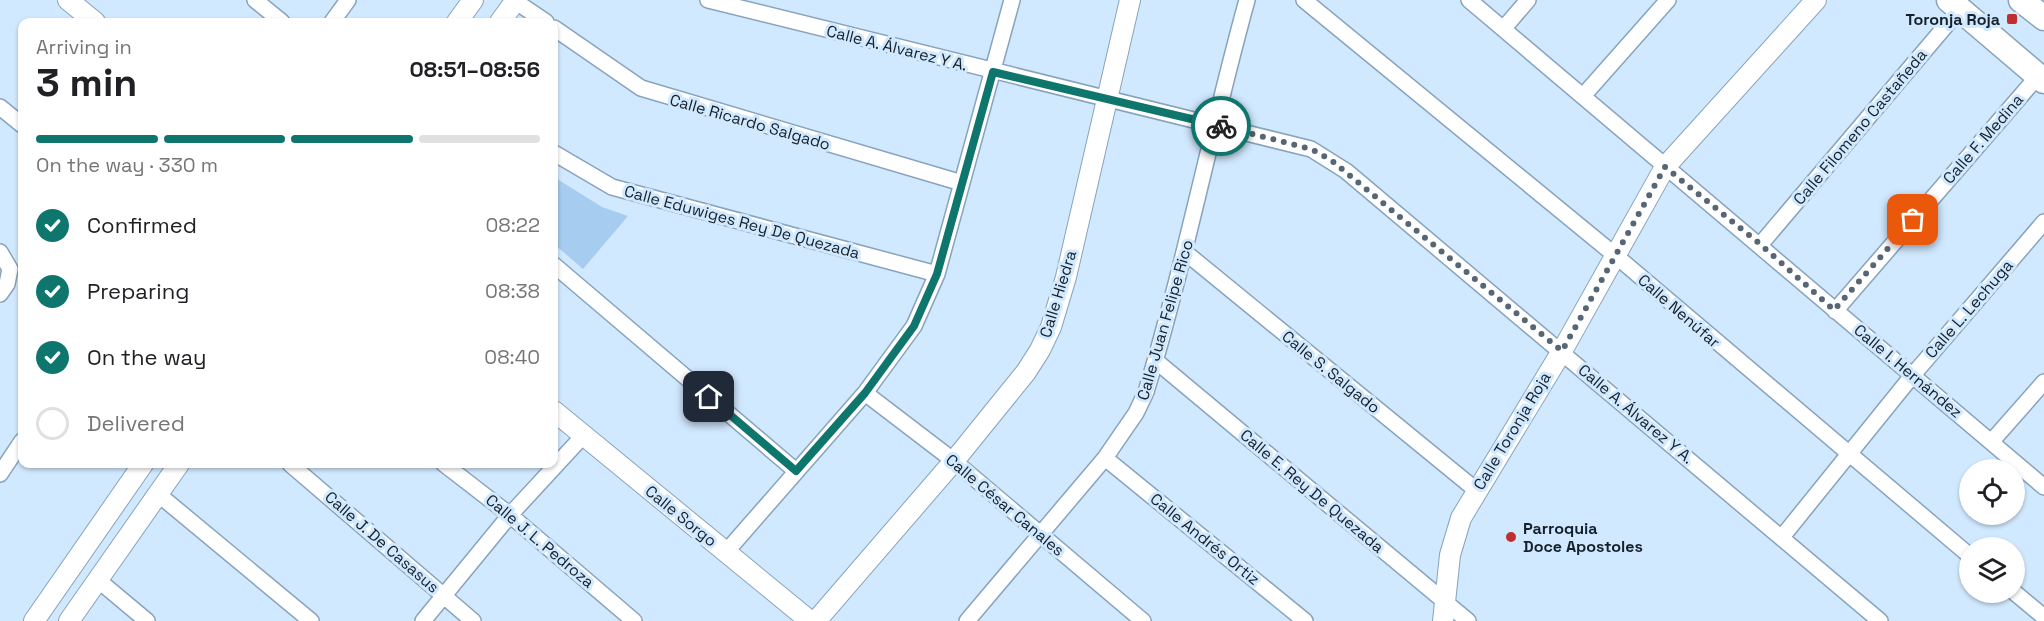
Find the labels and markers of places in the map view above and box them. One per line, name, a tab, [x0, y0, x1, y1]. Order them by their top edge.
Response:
place label: Toronja Roja	[1906, 9, 2000, 30]
marker: Toronja Roja	[2005, 12, 2019, 26]
pin	[1887, 194, 1938, 245]
pin	[683, 371, 734, 422]
place label: Parroquia Doce Apostoles	[1523, 518, 1643, 557]
marker: Parroquia Doce Apostoles	[1504, 530, 1518, 544]

